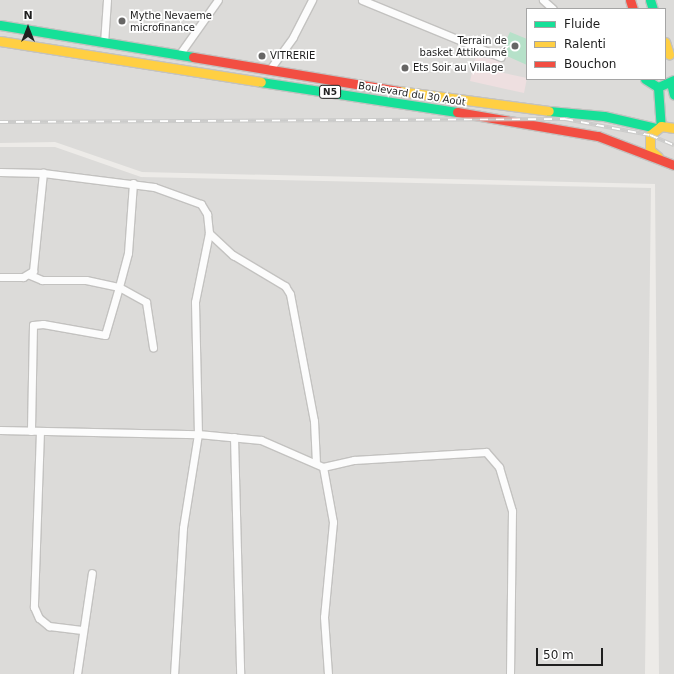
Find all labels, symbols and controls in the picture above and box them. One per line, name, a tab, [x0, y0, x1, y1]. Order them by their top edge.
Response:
north arrow	[8, 8, 48, 48]
legend	[526, 8, 666, 80]
text: N	[23, 9, 33, 22]
place label: Mythe Nevaeme microfinance	[130, 9, 212, 32]
marker: Mythe Nevaeme microfinance	[117, 16, 127, 26]
text: Fluide	[564, 17, 600, 31]
place label: Terrain de basket Attikoumé	[420, 34, 507, 58]
text: Ralenti	[564, 37, 606, 51]
marker: Terrain de basket Attikoumé	[510, 41, 520, 51]
place label: VITRERIE	[270, 50, 315, 62]
marker: VITRERIE	[257, 51, 267, 61]
text: Bouchon	[564, 57, 616, 71]
place label: Ets Soir au Village	[413, 62, 503, 74]
marker: Ets Soir au Village	[400, 63, 410, 73]
street label: Boulevard du 30 Août	[357, 80, 467, 108]
road number: N5	[319, 85, 341, 99]
scale bar	[538, 640, 605, 666]
text: 50 m	[543, 648, 574, 662]

